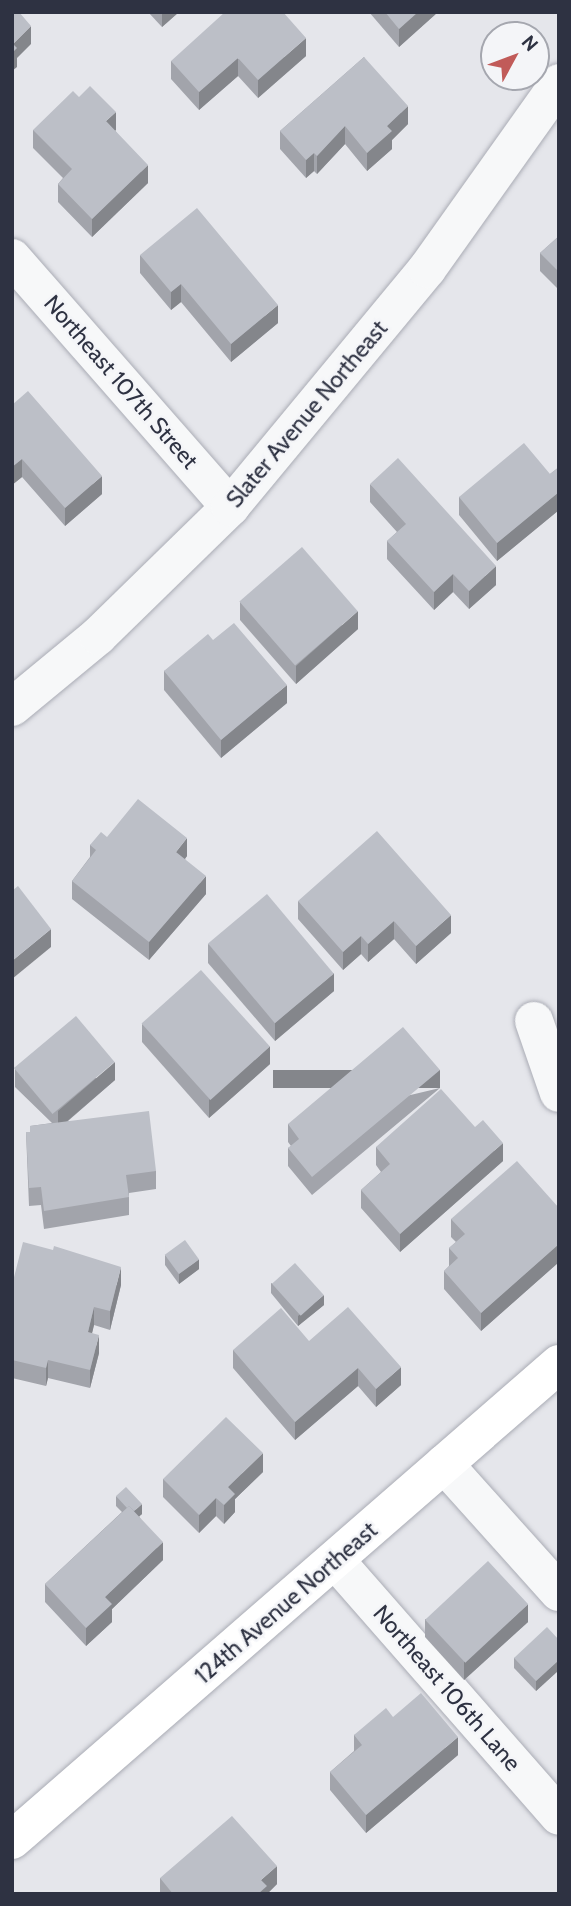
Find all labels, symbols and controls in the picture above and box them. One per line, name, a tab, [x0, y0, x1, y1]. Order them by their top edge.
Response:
north arrow	[480, 21, 550, 91]
text: N	[517, 31, 543, 56]
street label: Northeast 107th Street	[38, 290, 204, 474]
street label: Slater Avenue Northeast	[221, 315, 393, 513]
street label: 124th Avenue Northeast	[189, 1516, 383, 1690]
street label: Northeast 106th Lane	[368, 1600, 526, 1776]

